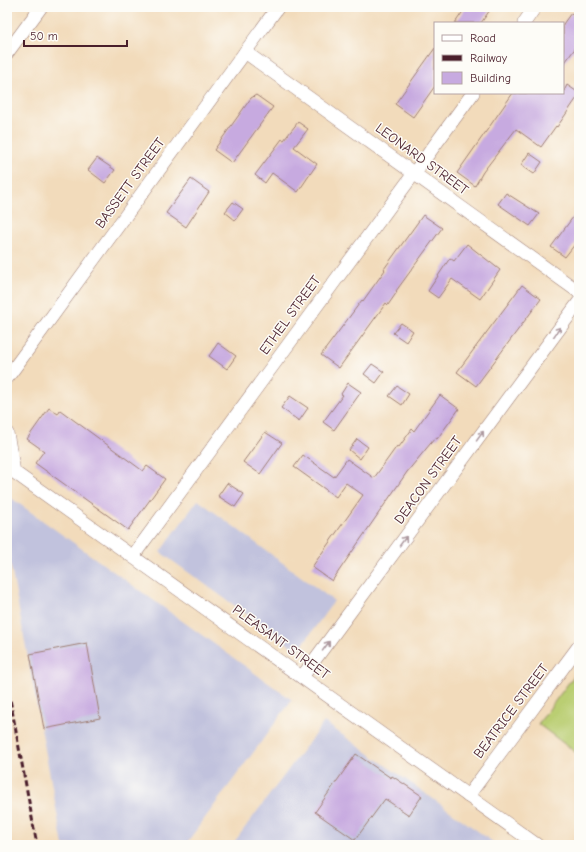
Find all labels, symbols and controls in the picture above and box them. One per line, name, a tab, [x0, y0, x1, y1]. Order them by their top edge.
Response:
scale bar	[24, 22, 127, 48]
legend	[434, 22, 564, 94]
text: 50 m	[30, 29, 58, 43]
text: Road	[470, 31, 496, 45]
text: Railway	[470, 51, 508, 65]
text: Building	[470, 71, 511, 85]
street label: LEONARD STREET	[372, 119, 472, 199]
street label: BASSETT STREET	[91, 134, 169, 232]
street label: ETHEL STREET	[256, 272, 325, 358]
one-way arrow	[553, 326, 561, 337]
one-way arrow	[476, 431, 484, 442]
street label: DEACON STREET	[390, 432, 466, 527]
one-way arrow	[399, 536, 407, 547]
street label: PLEASANT STREET	[229, 601, 333, 683]
one-way arrow	[321, 640, 330, 651]
street label: BEATRICE STREET	[470, 660, 553, 762]

